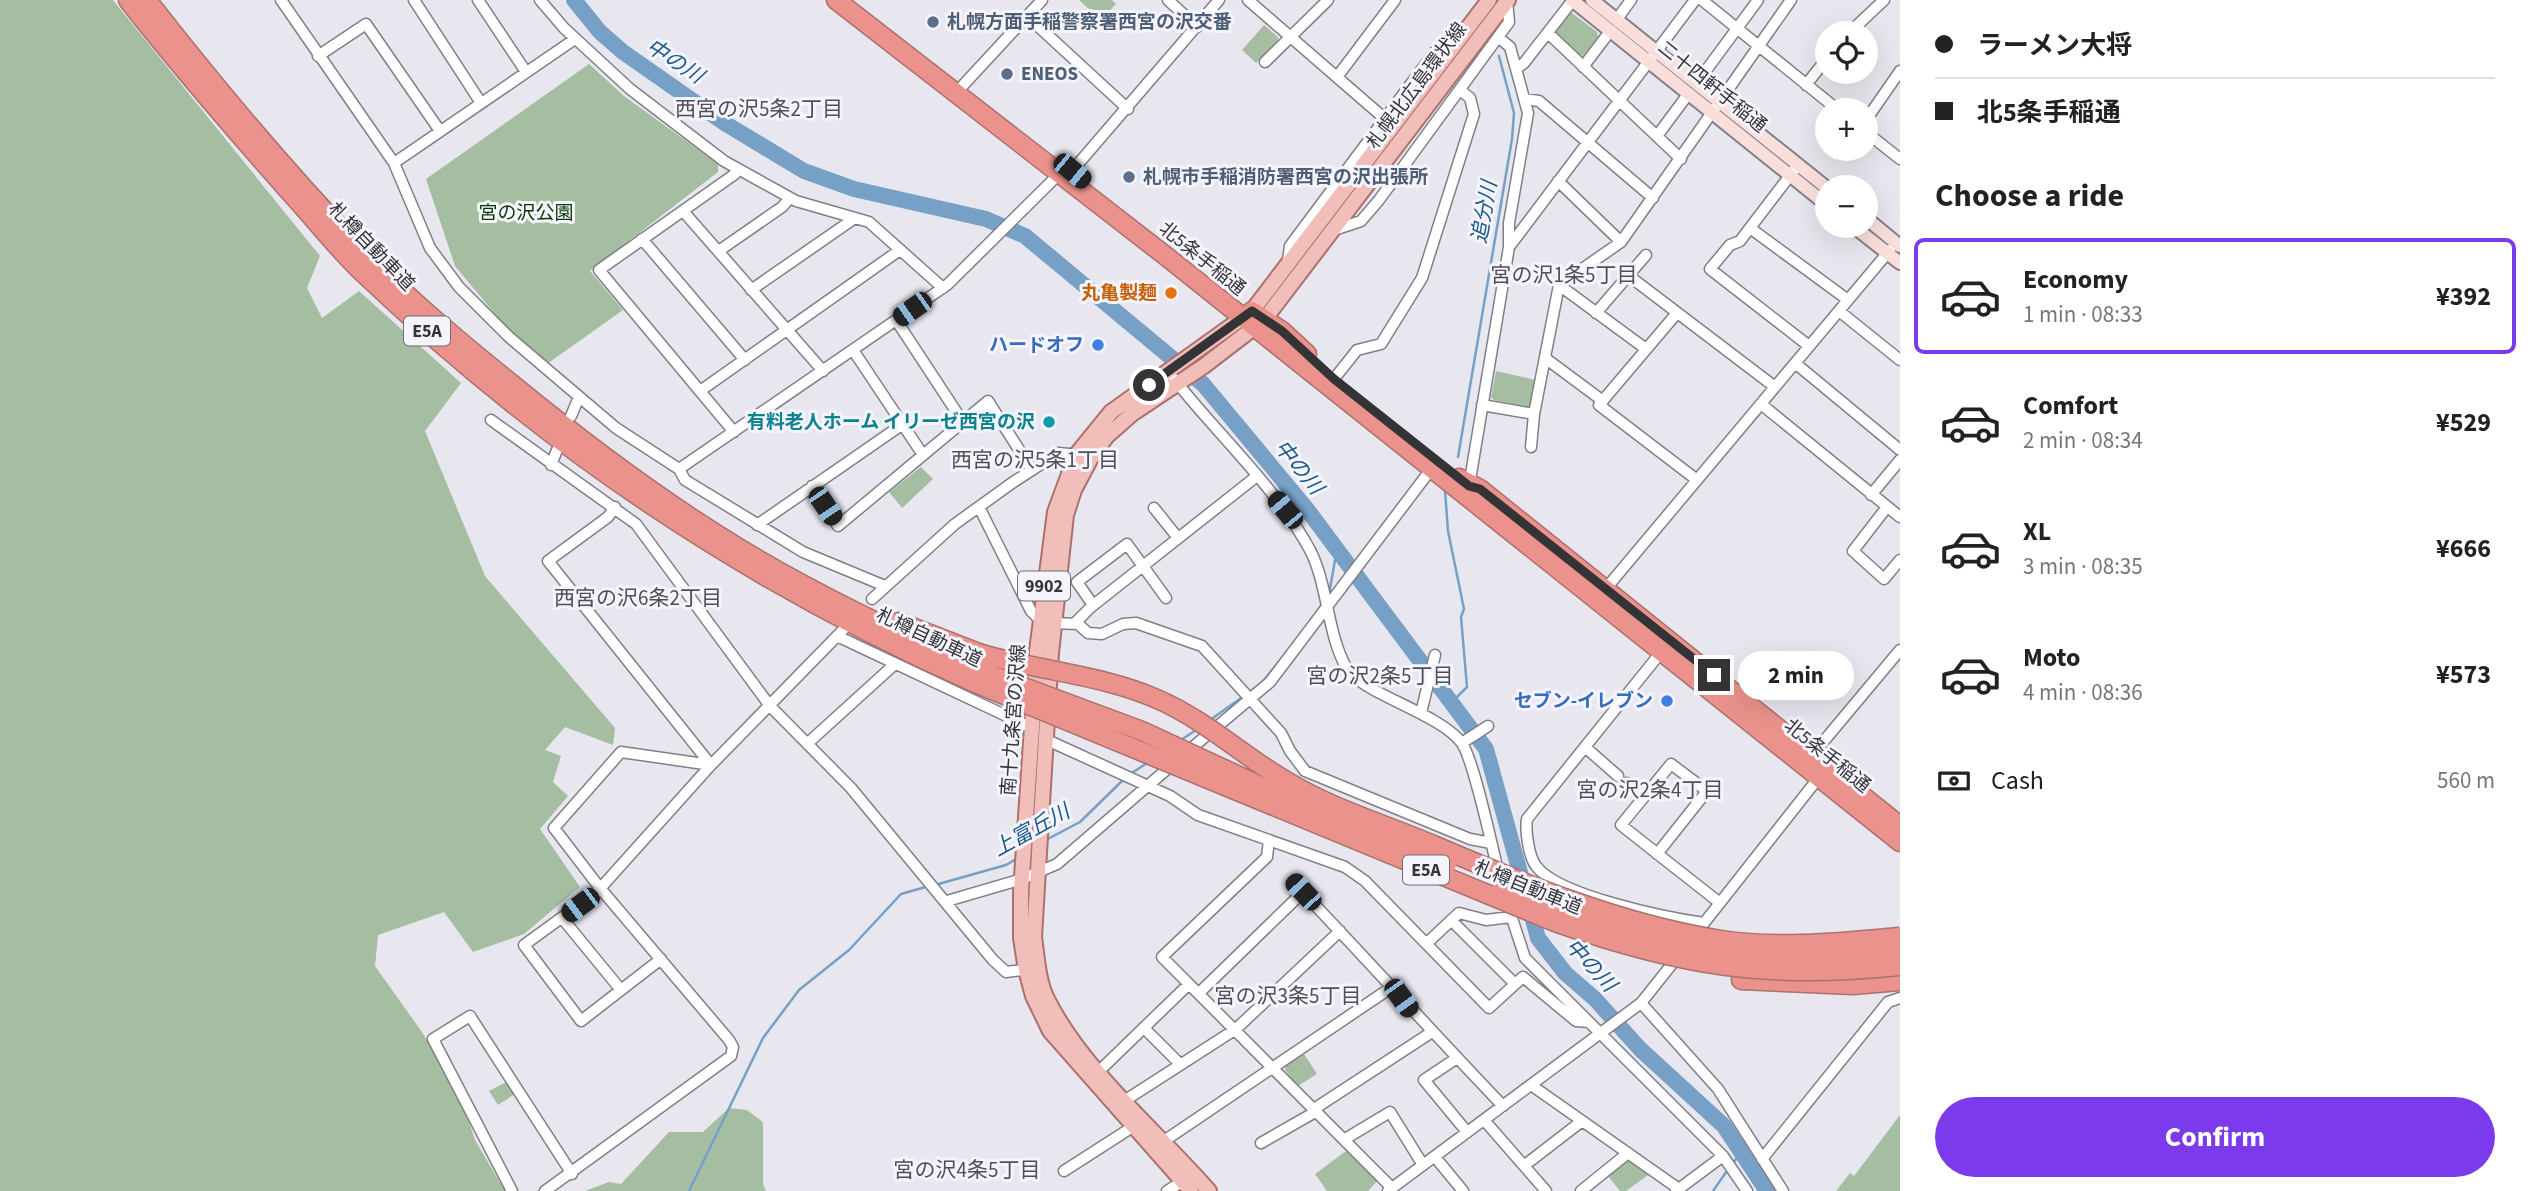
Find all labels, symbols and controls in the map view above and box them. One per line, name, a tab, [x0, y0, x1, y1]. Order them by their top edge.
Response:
place label: 札幌方面手稲警察署西宮の沢交番	[947, 9, 1232, 36]
marker: 札幌方面手稲警察署西宮の沢交番	[925, 14, 941, 30]
street label: 札幌北広島環状線	[1360, 17, 1474, 155]
map controls	[1815, 21, 1878, 238]
button: locate	[1815, 21, 1878, 84]
text: ラーメン大将	[1977, 27, 2132, 64]
water label: 中の川	[640, 31, 711, 92]
street label: 二十四軒手稲通	[1652, 35, 1772, 139]
place label: ENEOS	[1021, 61, 1078, 88]
marker: ENEOS	[999, 66, 1015, 82]
district label: 西宮の沢5条2丁目	[675, 94, 843, 124]
text: 北5条手稲通	[1977, 94, 2121, 131]
button: +	[1815, 98, 1878, 161]
car	[1050, 150, 1095, 192]
place label: 札幌市手稲消防署西宮の沢出張所	[1143, 164, 1428, 191]
marker: 札幌市手稲消防署西宮の沢出張所	[1121, 169, 1137, 185]
text: Choose a ride	[1935, 173, 2124, 219]
button: −	[1815, 175, 1878, 238]
water label: 追分川	[1464, 176, 1505, 246]
street label: 札樽自動車道	[322, 197, 420, 297]
park label: 宮の沢公園	[478, 200, 574, 227]
street label: 北5条手稲通	[1153, 216, 1251, 302]
district label: 宮の沢1条5丁目	[1491, 260, 1637, 290]
text: Economy	[2023, 261, 2128, 298]
icon: car	[1939, 265, 2002, 328]
text: ¥392	[2436, 278, 2491, 315]
place label: 丸亀製麺	[1081, 280, 1157, 307]
marker: 丸亀製麺	[1163, 285, 1179, 301]
car	[889, 288, 936, 330]
text: 1 min · 08:33	[2023, 298, 2143, 331]
road number: E5A	[404, 316, 450, 346]
place label: ハードオフ	[989, 332, 1084, 359]
marker: ハードオフ	[1090, 337, 1106, 353]
route start	[1133, 369, 1165, 401]
text: Comfort	[2023, 387, 2118, 424]
icon: car	[1939, 391, 2002, 454]
text: ¥529	[2436, 404, 2491, 441]
place label: 有料老人ホーム イリーゼ西宮の沢	[747, 409, 1035, 436]
marker: 有料老人ホーム イリーゼ西宮の沢	[1041, 414, 1057, 430]
text: 2 min · 08:34	[2023, 424, 2143, 457]
water label: 中の川	[1268, 433, 1332, 502]
district label: 西宮の沢5条1丁目	[951, 445, 1119, 475]
car	[805, 483, 846, 529]
car	[1264, 487, 1307, 533]
text: XL	[2023, 513, 2051, 550]
icon: car	[1939, 517, 2002, 580]
text: ¥666	[2436, 530, 2491, 567]
text: 3 min · 08:35	[2023, 550, 2143, 583]
road number: 9902	[1018, 572, 1070, 600]
district label: 西宮の沢6条2丁目	[554, 583, 722, 613]
street label: 札樽自動車道	[872, 602, 986, 674]
text: Moto	[2023, 639, 2080, 676]
street label: 南十九条宮の沢線	[995, 643, 1033, 797]
icon: car	[1939, 643, 2002, 706]
callout: 2 min	[1738, 650, 1854, 700]
text: ¥573	[2436, 656, 2491, 693]
route end	[1698, 659, 1730, 691]
text: 2 min	[1768, 659, 1824, 692]
district label: 宮の沢2条5丁目	[1307, 661, 1453, 691]
text: 4 min · 08:36	[2023, 676, 2143, 709]
place label: セブン-イレブン	[1514, 688, 1653, 715]
marker: セブン-イレブン	[1659, 693, 1675, 709]
street label: 北5条手稲通	[1778, 713, 1876, 799]
icon: cash	[1935, 762, 1973, 800]
text: Cash	[1991, 762, 2044, 799]
text: 560 m	[2437, 764, 2495, 797]
district label: 宮の沢2条4丁目	[1577, 775, 1723, 805]
water label: 上富丘川	[987, 796, 1077, 863]
street label: 札樽自動車道	[1470, 854, 1586, 922]
road number: E5A	[1403, 856, 1449, 884]
car	[1281, 869, 1326, 915]
car	[557, 884, 604, 926]
water label: 中の川	[1559, 932, 1625, 1000]
car	[1381, 975, 1422, 1021]
district label: 宮の沢3条5丁目	[1215, 981, 1361, 1011]
button: Confirm	[1935, 1097, 2495, 1177]
district label: 宮の沢4条5丁目	[894, 1155, 1040, 1185]

